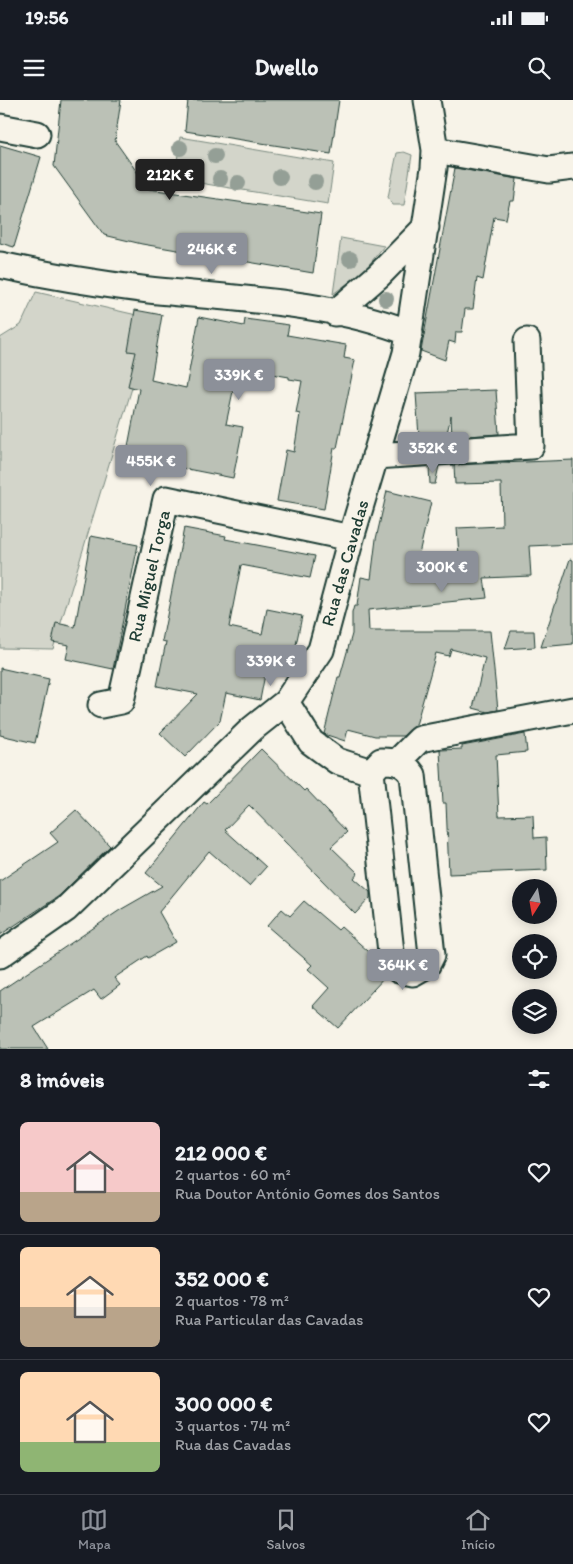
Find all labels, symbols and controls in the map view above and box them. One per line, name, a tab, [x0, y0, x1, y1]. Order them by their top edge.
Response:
text: 19:56	[25, 6, 68, 29]
icon: menu	[20, 54, 48, 82]
text: Dwello	[255, 54, 318, 81]
icon: search	[525, 54, 553, 82]
pin: 212K €	[129, 158, 211, 201]
text: 212K €	[146, 165, 194, 184]
pin: 246K €	[171, 232, 253, 275]
text: 246K €	[187, 239, 237, 258]
pin: 339K €	[198, 358, 280, 401]
text: 339K €	[215, 365, 263, 384]
pin: 352K €	[392, 432, 474, 474]
text: 352K €	[409, 438, 457, 457]
pin: 455K €	[110, 444, 192, 487]
text: 455K €	[126, 451, 176, 470]
street label: Rua das Cavadas	[316, 497, 374, 629]
street label: Rua Miguel Torga	[123, 507, 175, 644]
pin: 300K €	[401, 550, 483, 593]
text: 300K €	[416, 557, 468, 576]
pin: 339K €	[230, 644, 312, 687]
text: 339K €	[247, 651, 295, 670]
north arrow	[512, 879, 558, 924]
map controls	[512, 879, 557, 1034]
button: locate	[512, 934, 557, 979]
pin: 364K €	[362, 948, 444, 991]
text: 364K €	[378, 955, 428, 974]
button: layers	[512, 989, 557, 1034]
icon: filters	[525, 1065, 553, 1093]
text: 8 imóveis	[20, 1067, 105, 1092]
text: 212 000 €	[175, 1140, 267, 1165]
icon: home	[60, 1142, 120, 1202]
icon: heart	[525, 1158, 553, 1186]
text: 2 quartos · 60 m²	[175, 1165, 291, 1184]
text: Rua Doutor António Gomes dos Santos	[175, 1184, 440, 1203]
text: 352 000 €	[175, 1266, 269, 1291]
icon: home	[60, 1267, 120, 1327]
icon: heart	[525, 1283, 553, 1311]
text: 2 quartos · 78 m²	[175, 1291, 289, 1310]
text: Rua Particular das Cavadas	[175, 1310, 363, 1329]
text: 300 000 €	[175, 1391, 273, 1416]
icon: home	[60, 1392, 120, 1452]
icon: heart	[525, 1408, 553, 1436]
text: 3 quartos · 74 m²	[175, 1416, 290, 1435]
text: Rua das Cavadas	[175, 1435, 291, 1454]
tab: Mapa	[78, 1506, 111, 1553]
tab: Salvos	[266, 1506, 305, 1553]
tab: Início	[461, 1506, 495, 1553]

